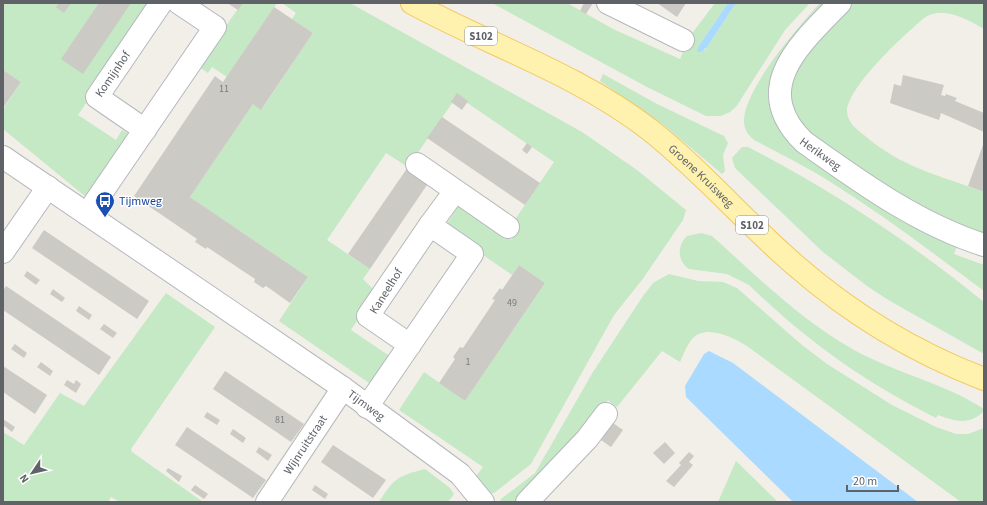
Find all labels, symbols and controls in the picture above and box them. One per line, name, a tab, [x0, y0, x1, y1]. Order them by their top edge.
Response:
road number: S102	[465, 27, 497, 45]
street label: Komijnhof	[91, 48, 135, 101]
house number: 11	[219, 82, 229, 96]
street label: Herikweg	[796, 133, 844, 175]
street label: Groene Kruisweg	[664, 141, 737, 212]
bus stop icon: Tijmweg	[94, 190, 116, 218]
place label: Tijmweg	[119, 193, 162, 210]
road number: S102	[736, 216, 768, 234]
street label: Kaneelhof	[366, 265, 407, 317]
house number: 49	[507, 296, 517, 310]
house number: 1	[466, 355, 471, 369]
street label: Tijmweg	[344, 386, 388, 425]
street label: Wijnruitstraat	[280, 412, 332, 478]
house number: 81	[275, 413, 285, 427]
north arrow	[12, 453, 52, 493]
scale bar	[847, 467, 898, 493]
text: N	[16, 471, 32, 486]
text: 20 m	[853, 473, 877, 490]

